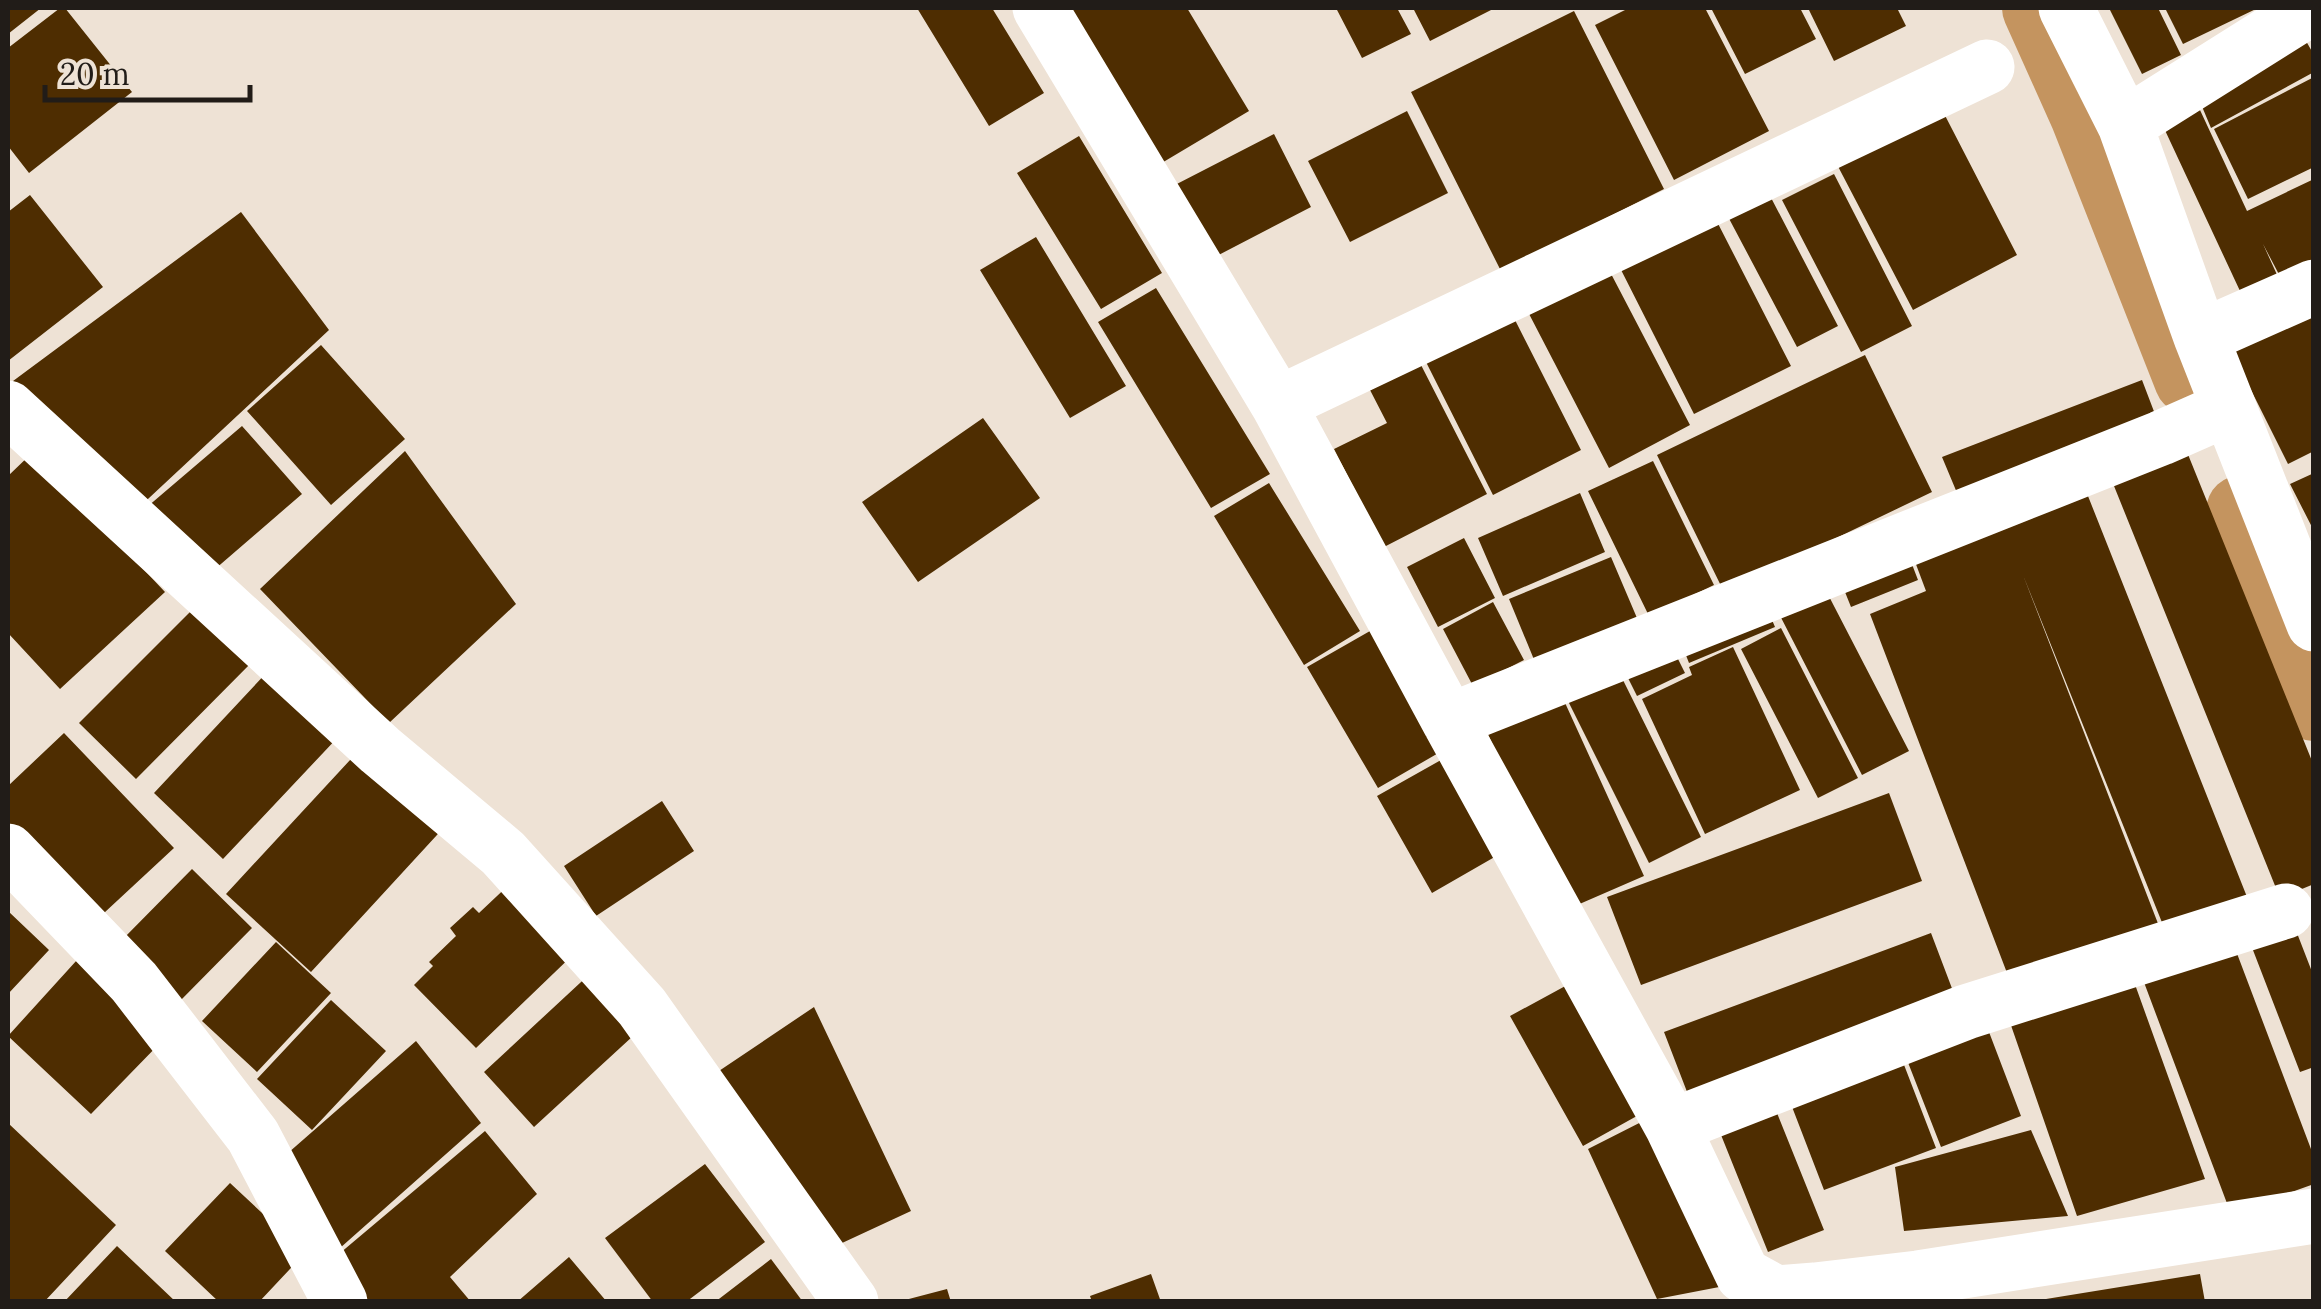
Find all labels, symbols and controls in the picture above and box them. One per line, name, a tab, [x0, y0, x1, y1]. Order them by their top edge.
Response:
scale bar	[45, 40, 250, 102]
text: 20 m	[60, 55, 129, 93]

